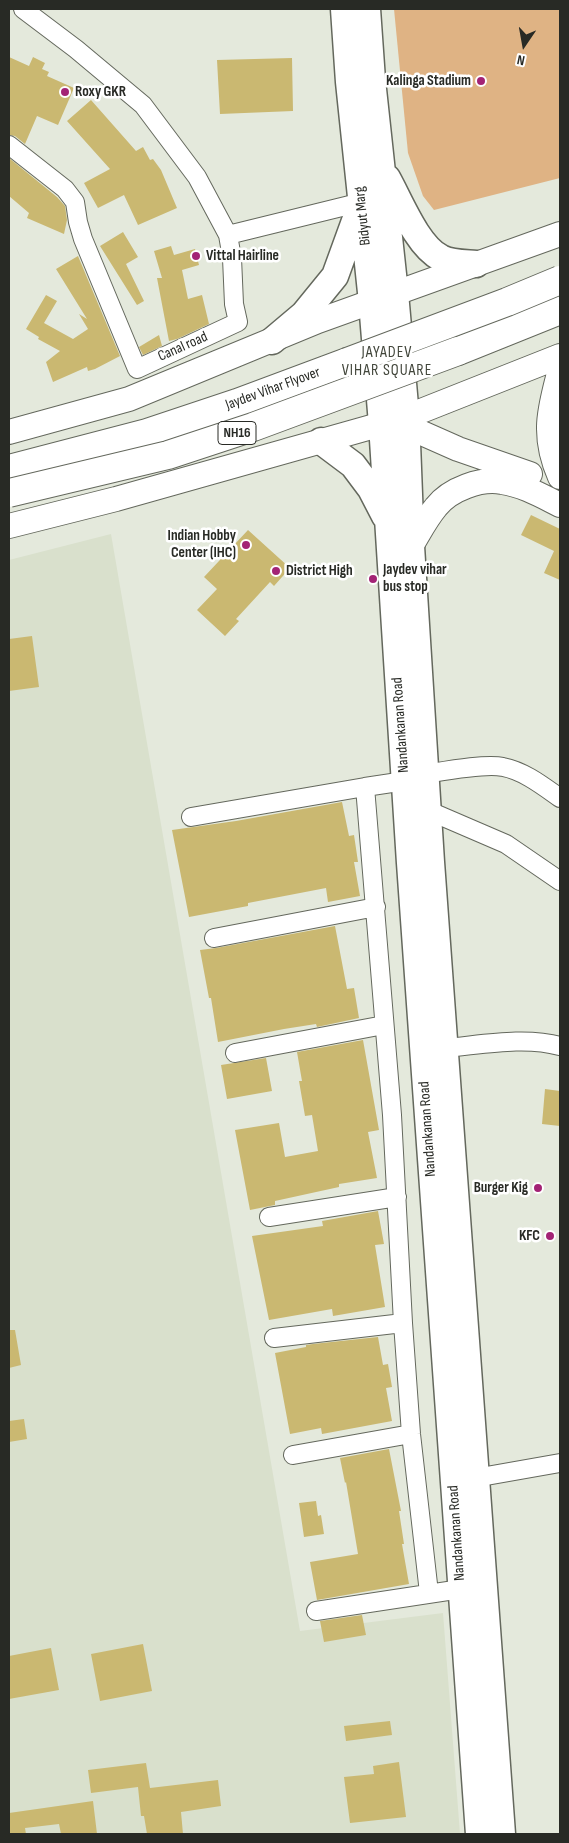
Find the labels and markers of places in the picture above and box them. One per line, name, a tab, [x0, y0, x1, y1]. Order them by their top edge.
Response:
place label: Kalinga Stadium	[386, 72, 471, 90]
marker: Kalinga Stadium	[475, 75, 487, 87]
place label: Roxy GKR	[75, 83, 126, 101]
marker: Roxy GKR	[59, 86, 71, 98]
place label: Vittal Hairline	[206, 247, 279, 265]
marker: Vittal Hairline	[190, 250, 202, 262]
place label: Indian Hobby Center (IHC)	[168, 527, 236, 562]
marker: Indian Hobby Center (IHC)	[240, 539, 252, 551]
place label: Jaydev vihar bus stop	[383, 561, 447, 596]
place label: District High	[286, 562, 353, 580]
marker: District High	[270, 565, 282, 577]
marker: Jaydev vihar bus stop	[367, 573, 379, 585]
place label: Burger Kig	[474, 1179, 528, 1197]
marker: Burger Kig	[532, 1182, 544, 1194]
place label: KFC	[519, 1227, 540, 1245]
marker: KFC	[544, 1230, 556, 1242]

